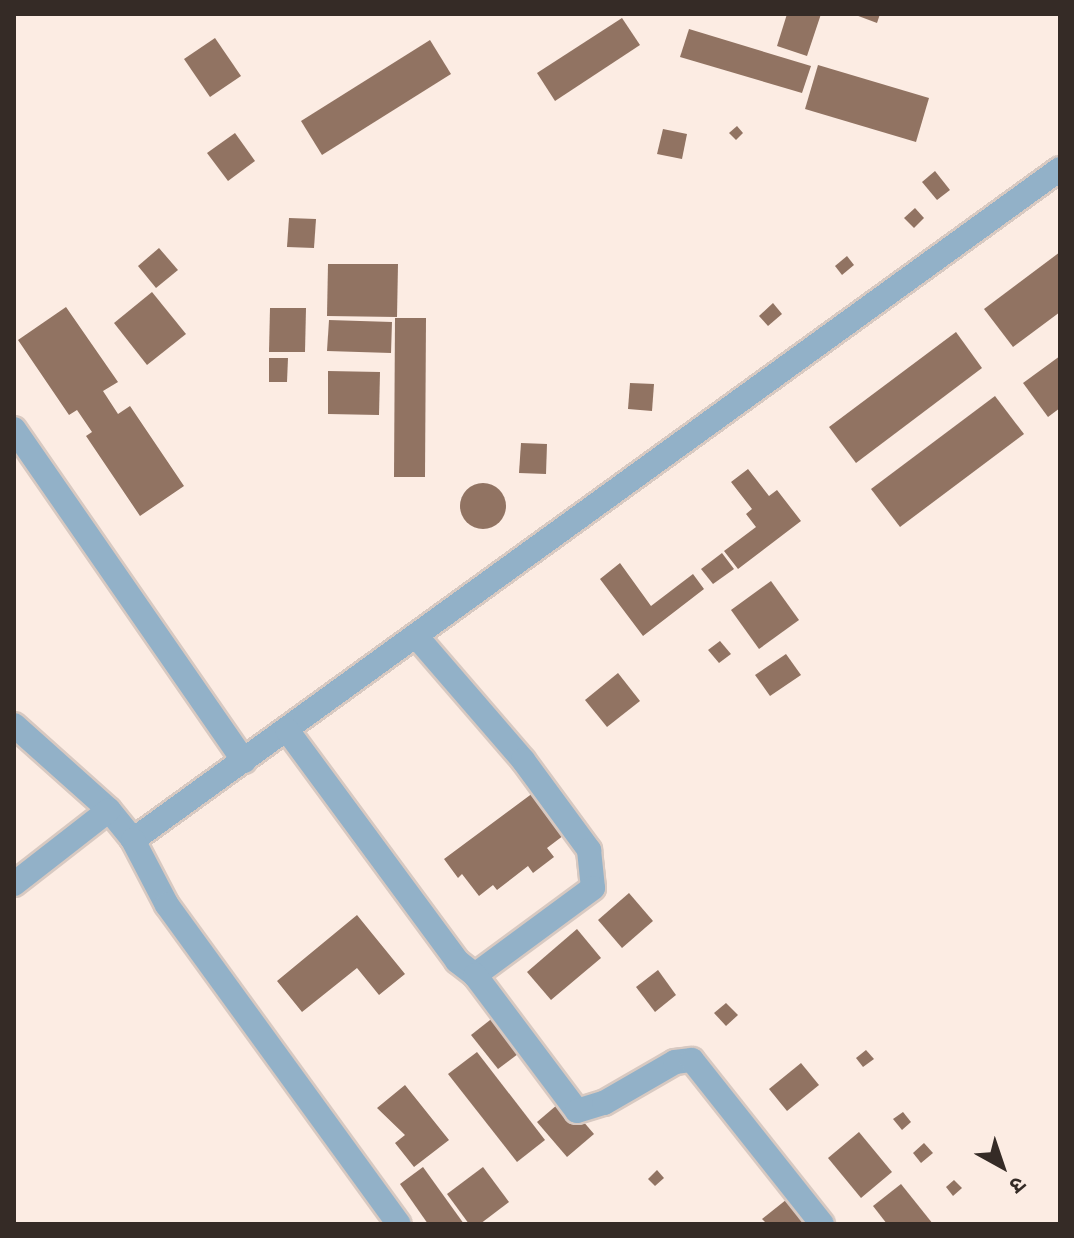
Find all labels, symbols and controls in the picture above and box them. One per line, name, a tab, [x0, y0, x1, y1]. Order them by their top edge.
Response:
north arrow	[962, 1126, 1042, 1206]
text: उ	[1004, 1170, 1031, 1199]

